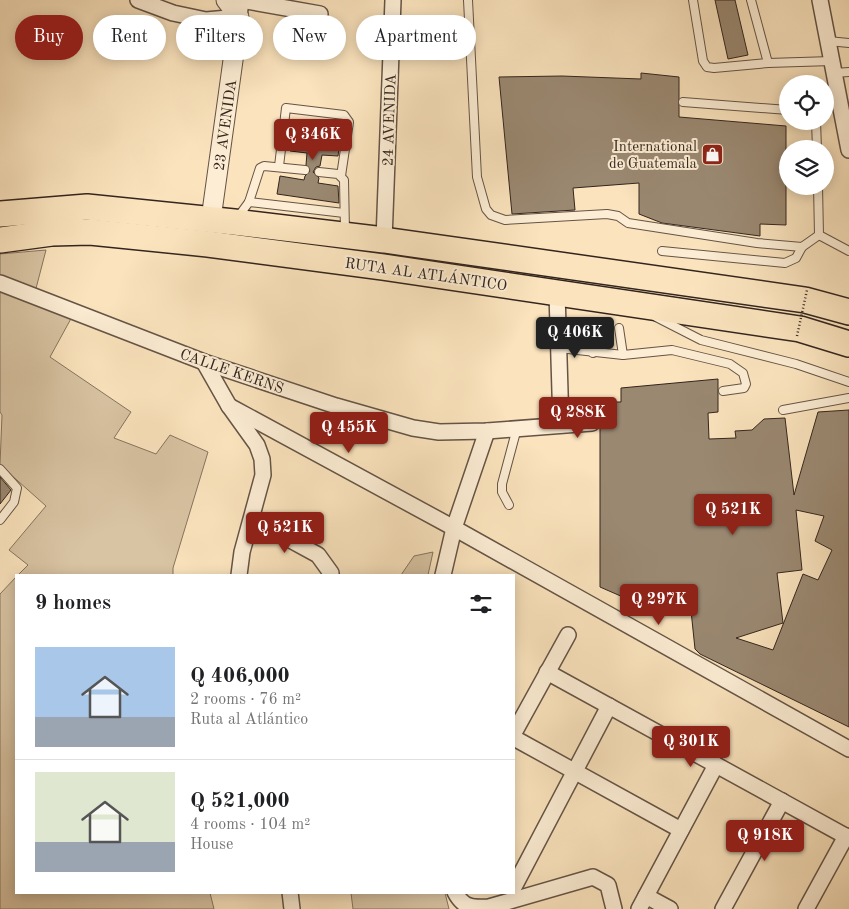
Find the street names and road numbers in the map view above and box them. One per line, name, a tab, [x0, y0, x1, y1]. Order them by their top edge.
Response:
street label: 24 AVENIDA	[381, 73, 400, 166]
street label: 23 AVENIDA	[213, 78, 240, 172]
street label: RUTA AL ATLÁNTICO	[344, 254, 508, 294]
street label: CALLE KERNS	[178, 348, 285, 397]

